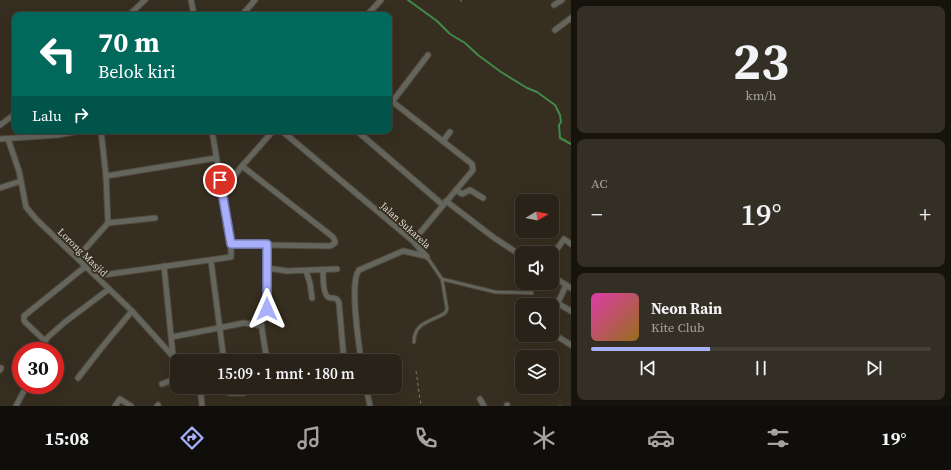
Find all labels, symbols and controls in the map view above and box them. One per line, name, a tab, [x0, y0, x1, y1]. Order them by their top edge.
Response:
text: 70 m	[98, 23, 160, 61]
text: 23	[733, 25, 789, 96]
icon: left	[32, 28, 84, 80]
text: Belok kiri	[98, 59, 176, 84]
text: km/h	[746, 87, 776, 104]
icon: right	[70, 104, 92, 126]
text: Lalu	[32, 105, 62, 126]
pin	[203, 163, 237, 197]
icon: arrive	[209, 169, 231, 191]
text: AC	[591, 175, 607, 192]
north arrow	[515, 194, 559, 238]
map controls	[515, 194, 559, 394]
text: 19°	[740, 194, 782, 235]
street label: Jalan Sukarela	[377, 199, 434, 252]
text: −	[591, 199, 603, 229]
text: +	[919, 199, 931, 229]
street label: Lorong Masjid	[55, 225, 111, 280]
button: sound	[515, 246, 559, 290]
position arrow	[246, 288, 288, 330]
button: search	[515, 298, 559, 342]
text: Neon Rain	[651, 298, 722, 319]
text: Kite Club	[651, 319, 704, 336]
speed limit sign: 30	[12, 342, 64, 394]
button: layers	[515, 350, 559, 394]
icon: previous	[637, 357, 659, 379]
icon: pause	[750, 357, 772, 379]
icon: next	[863, 357, 885, 379]
text: 15:09 · 1 mnt · 180 m	[217, 363, 355, 384]
icon: directions	[178, 424, 206, 452]
icon: music	[295, 424, 323, 452]
icon: phone	[412, 424, 440, 452]
icon: climate	[530, 424, 558, 452]
icon: car	[647, 424, 675, 452]
icon: filters	[764, 424, 792, 452]
text: 15:08	[45, 426, 89, 451]
text: 19°	[881, 426, 906, 451]

